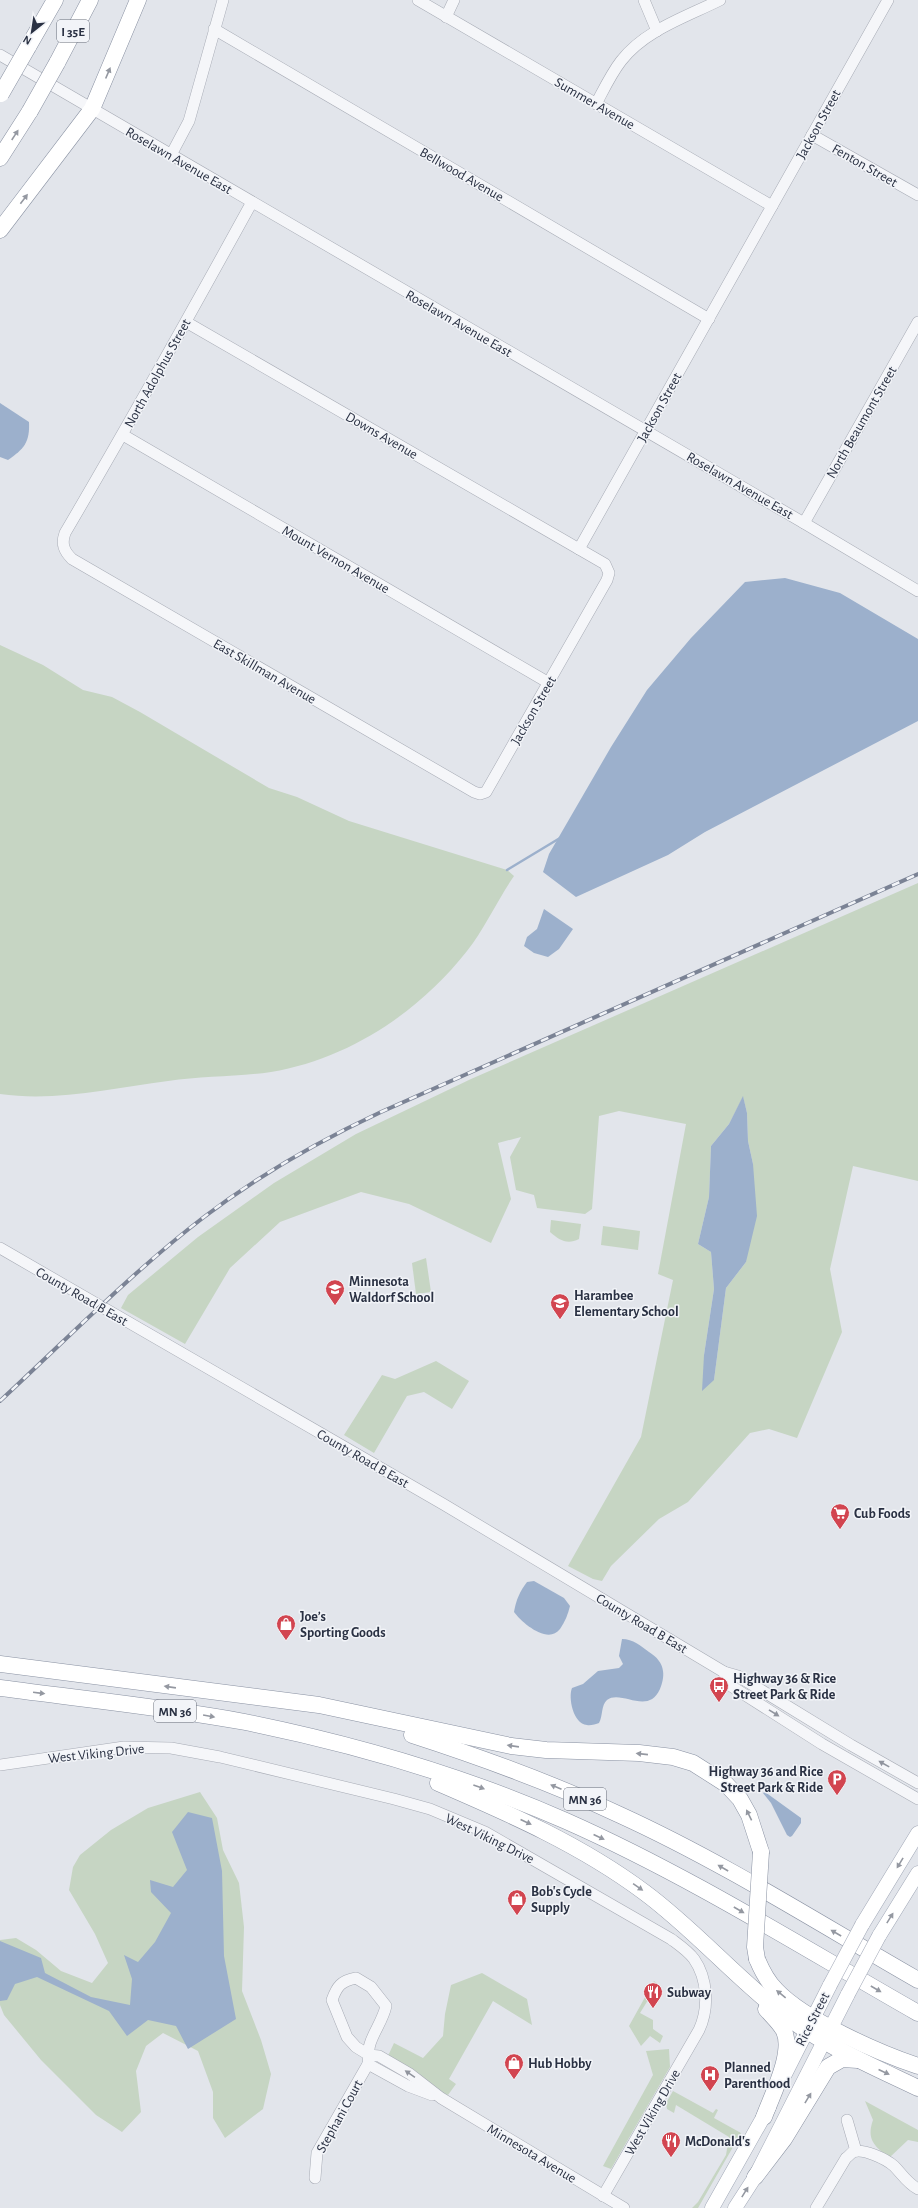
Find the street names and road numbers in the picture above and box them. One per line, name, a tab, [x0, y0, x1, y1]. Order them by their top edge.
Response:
road number: I 35E	[57, 20, 89, 42]
street label: Summer Avenue	[552, 75, 637, 132]
street label: Jackson Street	[794, 87, 844, 161]
street label: Roselawn Avenue East	[123, 125, 235, 197]
street label: Fenton Street	[829, 142, 900, 190]
street label: Bellwood Avenue	[417, 145, 506, 204]
street label: Roselawn Avenue East	[403, 288, 515, 360]
street label: North Adolphus Street	[122, 316, 194, 430]
street label: North Beaumont Street	[824, 364, 900, 481]
street label: Jackson Street	[635, 370, 685, 444]
street label: Downs Avenue	[343, 410, 420, 462]
street label: Roselawn Avenue East	[684, 450, 796, 522]
street label: Mount Vernon Avenue	[280, 524, 391, 596]
street label: East Skillman Avenue	[211, 637, 318, 707]
street label: Jackson Street	[509, 673, 559, 747]
street label: County Road B East	[33, 1265, 130, 1329]
street label: County Road B East	[314, 1427, 411, 1491]
street label: County Road B East	[594, 1591, 690, 1657]
road number: MN 36	[154, 1700, 196, 1722]
street label: West Viking Drive	[47, 1742, 145, 1766]
road number: MN 36	[564, 1788, 606, 1810]
street label: West Viking Drive	[443, 1811, 536, 1866]
street label: Rice Street	[793, 1990, 833, 2049]
street label: West Viking Drive	[623, 2067, 683, 2158]
street label: Stephani Court	[314, 2077, 366, 2155]
street label: Minnesota Avenue	[484, 2122, 579, 2186]

